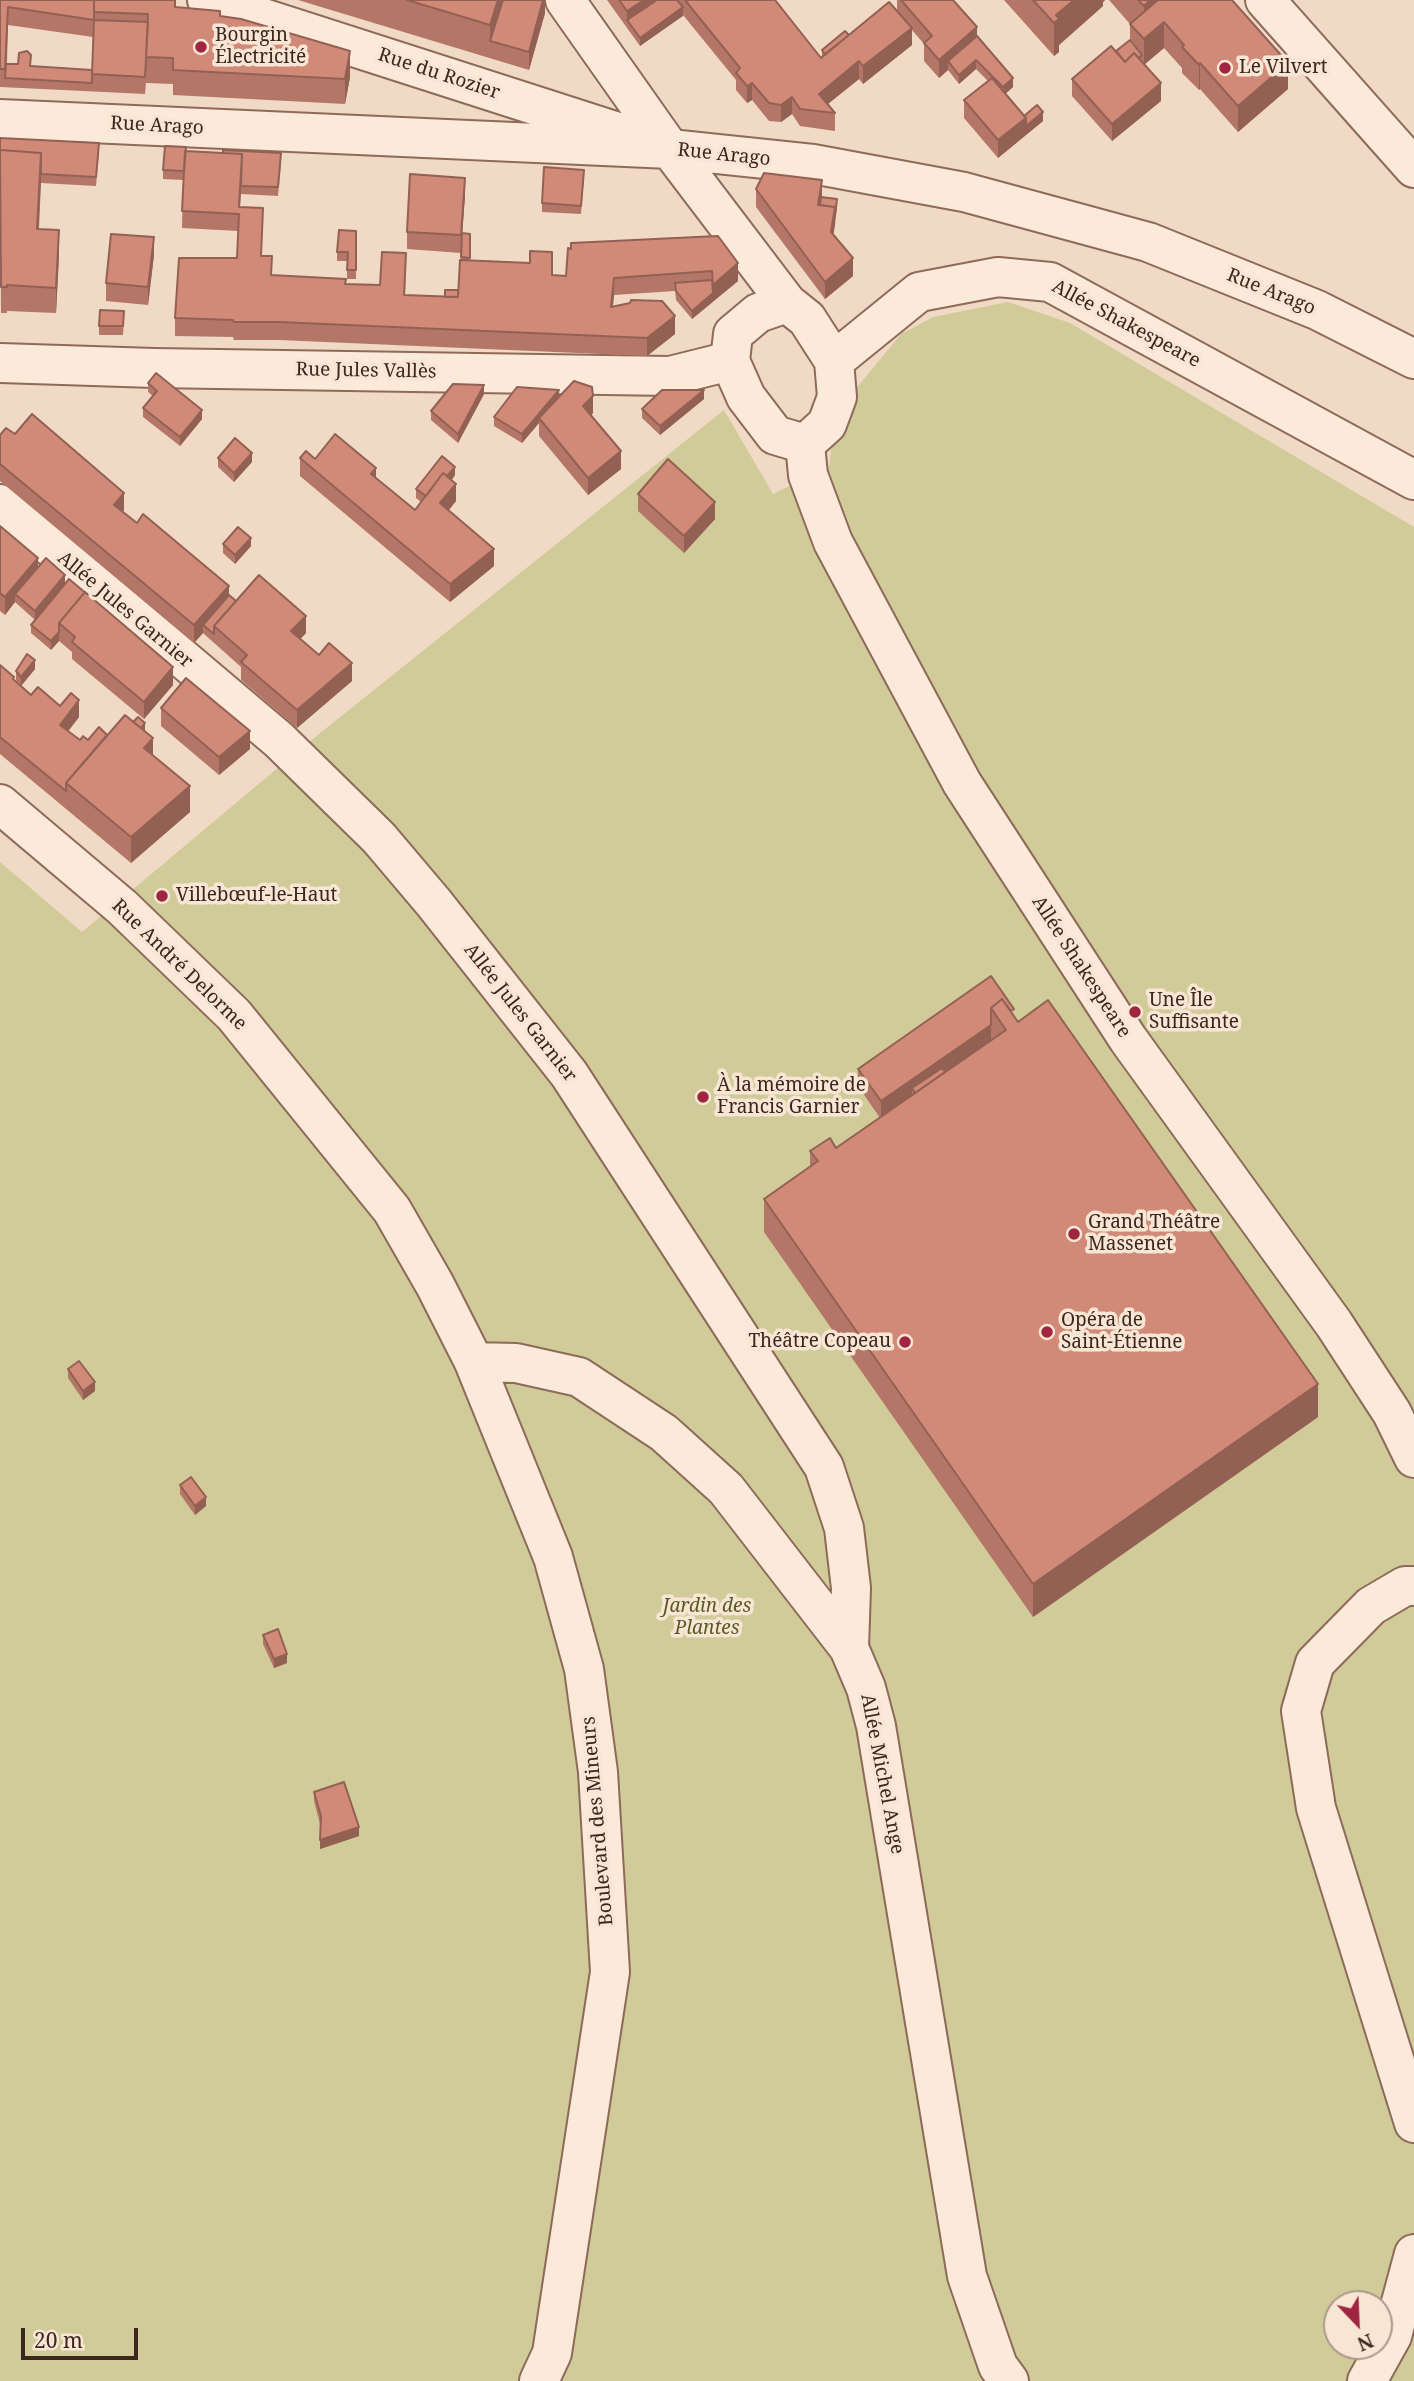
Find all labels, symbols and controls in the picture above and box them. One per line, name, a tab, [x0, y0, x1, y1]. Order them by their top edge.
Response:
place label: Bourgin Électricité	[215, 25, 306, 69]
marker: Bourgin Électricité	[193, 39, 209, 55]
street label: Rue du Rozier	[375, 44, 503, 104]
place label: Le Vilvert	[1239, 57, 1328, 79]
marker: Le Vilvert	[1217, 60, 1233, 76]
street label: Rue Arago	[110, 112, 204, 140]
street label: Rue Arago	[676, 139, 772, 171]
street label: Rue Arago	[1223, 264, 1319, 320]
street label: Allée Shakespeare	[1048, 275, 1204, 373]
street label: Rue Jules Vallès	[295, 358, 437, 384]
street label: Allée Jules Garnier	[53, 547, 197, 673]
place label: Villebœuf-le-Haut	[176, 885, 337, 907]
marker: Villebœuf-le-Haut	[154, 888, 170, 904]
street label: Allée Shakespeare	[1027, 892, 1135, 1042]
street label: Rue André Delorme	[107, 895, 251, 1035]
street label: Allée Jules Garnier	[459, 939, 581, 1087]
place label: Une Île Suffisante	[1149, 990, 1239, 1034]
marker: Une Île Suffisante	[1127, 1004, 1143, 1020]
place label: À la mémoire de Francis Garnier	[717, 1075, 866, 1119]
marker: À la mémoire de Francis Garnier	[695, 1089, 711, 1105]
place label: Grand Théâtre Massenet	[1088, 1212, 1220, 1256]
marker: Grand Théâtre Massenet	[1066, 1226, 1082, 1242]
place label: Opéra de Saint-Étienne	[1061, 1310, 1182, 1354]
marker: Opéra de Saint-Étienne	[1039, 1324, 1055, 1340]
place label: Théâtre Copeau	[748, 1331, 891, 1353]
marker: Théâtre Copeau	[897, 1334, 913, 1350]
park label: Jardin des Plantes	[663, 1596, 751, 1640]
street label: Allée Michel Ange	[855, 1692, 909, 1856]
street label: Boulevard des Mineurs	[577, 1715, 619, 1927]
north arrow	[1323, 2290, 1393, 2360]
scale bar	[24, 2314, 142, 2358]
text: 20 m	[34, 2326, 83, 2354]
text: N	[1353, 2328, 1377, 2357]

